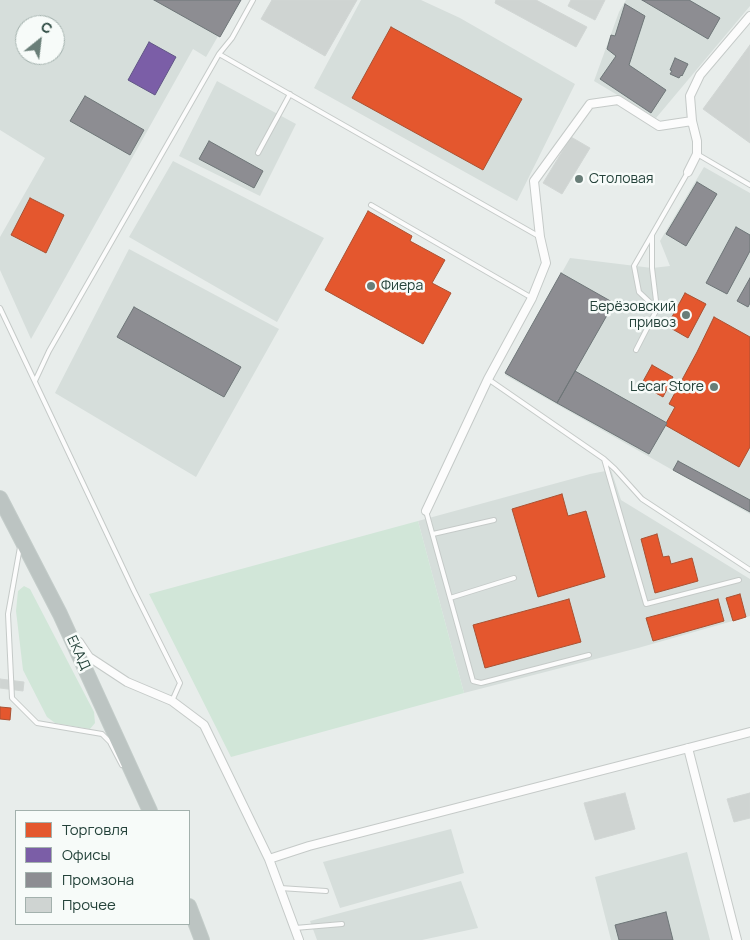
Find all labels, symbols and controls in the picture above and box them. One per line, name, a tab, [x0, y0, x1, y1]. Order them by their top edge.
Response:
north arrow	[15, 15, 65, 65]
text: С	[38, 17, 56, 38]
place label: Столовая	[589, 171, 654, 187]
marker: Столовая	[573, 173, 585, 185]
place label: Фиера	[381, 278, 423, 294]
marker: Фиера	[365, 280, 377, 292]
place label: Берёзовский привоз	[590, 299, 676, 332]
marker: Берёзовский привоз	[680, 309, 692, 321]
place label: Lecar Store	[630, 379, 704, 395]
marker: Lecar Store	[708, 381, 720, 393]
street label: ЕКАД	[63, 633, 93, 673]
legend	[15, 810, 190, 925]
text: Торговля	[62, 819, 128, 840]
text: Офисы	[62, 844, 111, 865]
text: Промзона	[62, 869, 134, 890]
text: Прочее	[62, 894, 116, 915]

